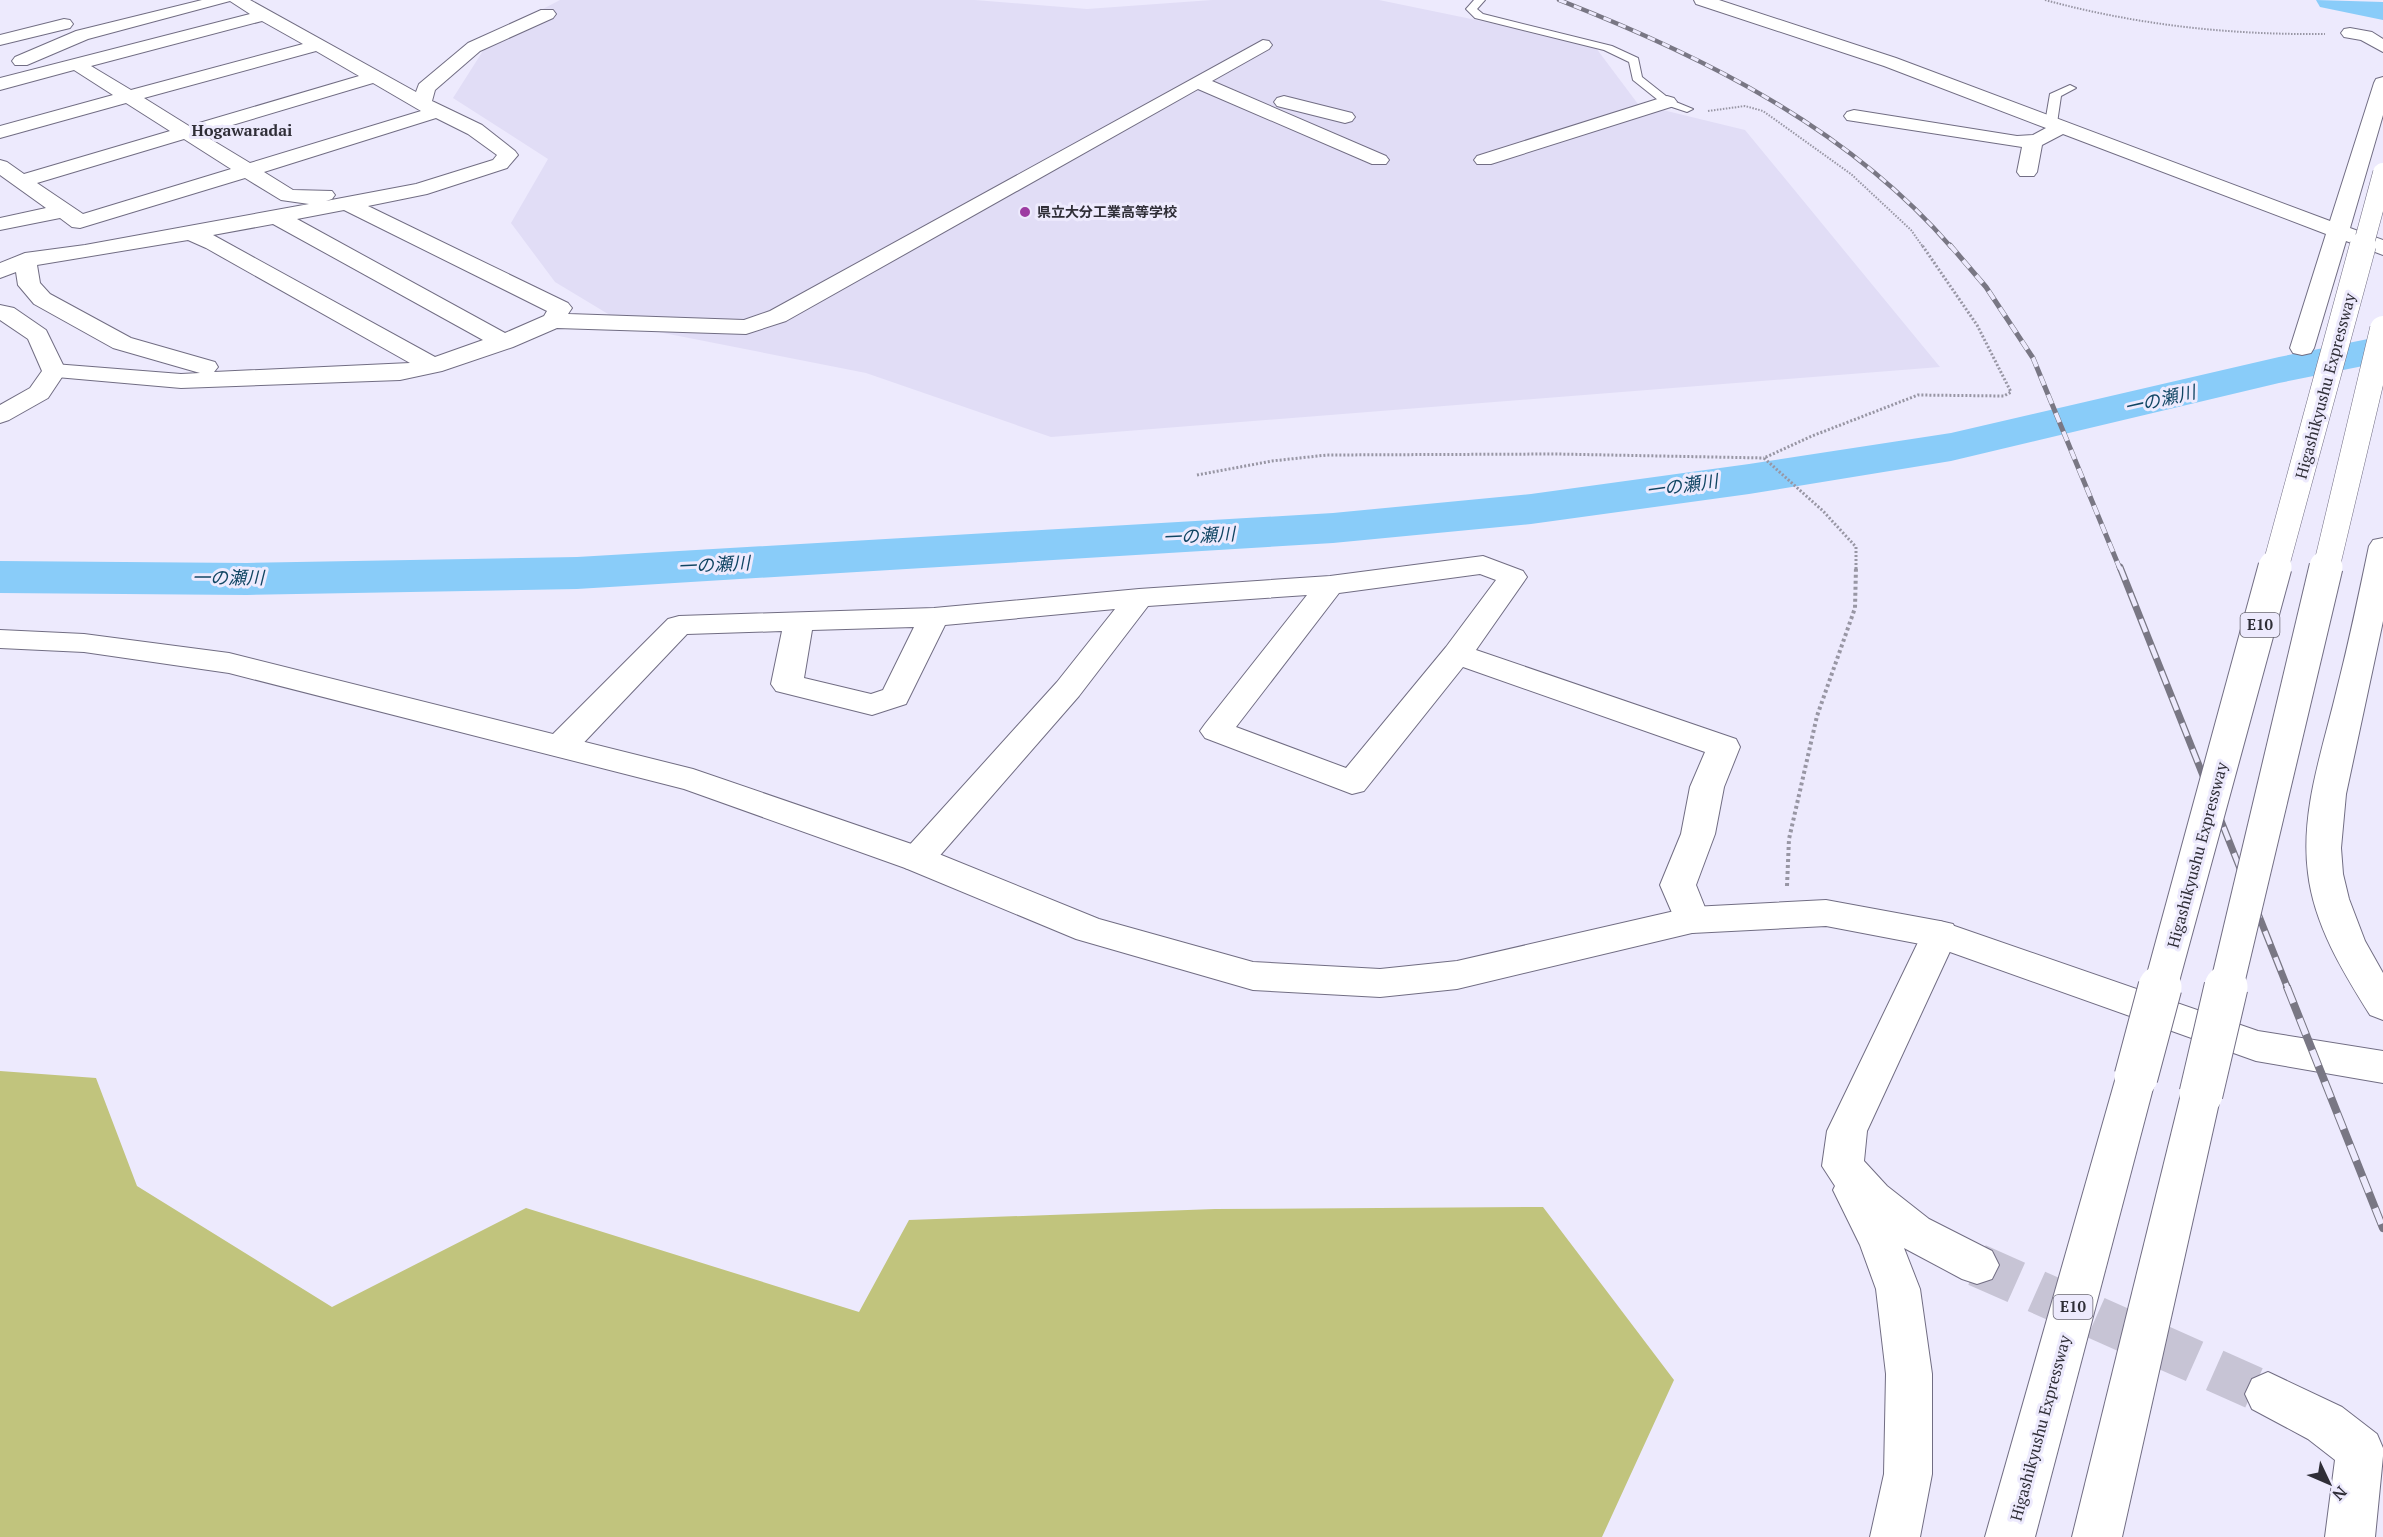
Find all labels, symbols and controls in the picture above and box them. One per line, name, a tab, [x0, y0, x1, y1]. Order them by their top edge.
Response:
district label: Hogawaradai	[192, 119, 292, 141]
place label: 県立大分工業高等学校	[1037, 202, 1177, 221]
marker: 県立大分工業高等学校	[1018, 205, 1032, 219]
street label: Higashikyushu Expressway	[2290, 290, 2361, 481]
water label: 一の瀬川	[2122, 379, 2200, 419]
water label: 一の瀬川	[1645, 468, 1721, 502]
water label: 一の瀬川	[1162, 521, 1238, 549]
water label: 一の瀬川	[677, 550, 753, 578]
water label: 一の瀬川	[192, 565, 266, 589]
road number: E10	[2240, 613, 2280, 637]
street label: Higashikyushu Expressway	[2162, 759, 2233, 950]
road number: E10	[2054, 1295, 2092, 1319]
street label: Higashikyushu Expressway	[2005, 1332, 2076, 1523]
north arrow	[2299, 1453, 2359, 1513]
text: N	[2328, 1481, 2352, 1505]

